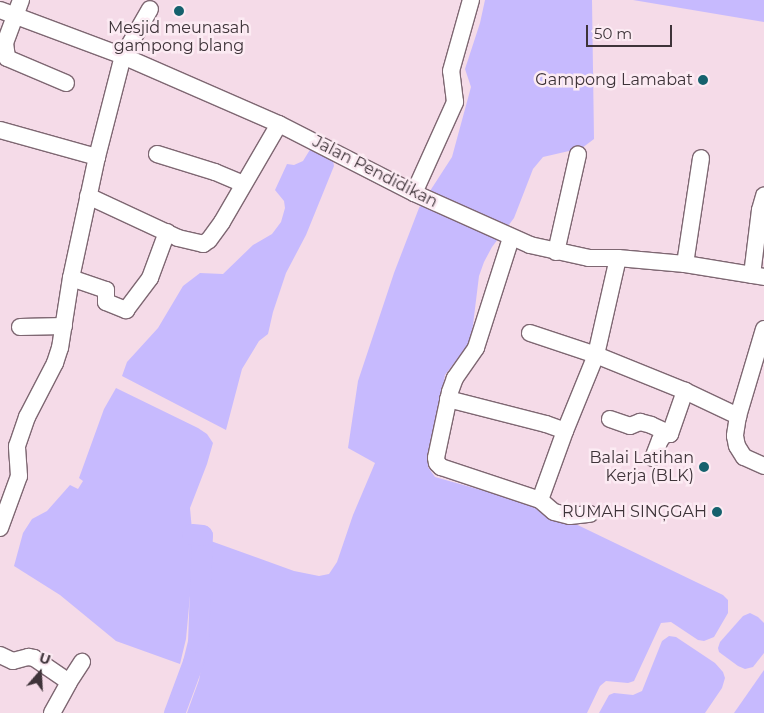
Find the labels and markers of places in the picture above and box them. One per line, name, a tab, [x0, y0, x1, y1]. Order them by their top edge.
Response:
marker: Mesjid meunasah gampong blang	[173, 5, 185, 17]
place label: Mesjid meunasah gampong blang	[108, 18, 250, 56]
place label: Gampong Lamabat	[535, 70, 693, 90]
marker: Gampong Lamabat	[697, 74, 709, 86]
place label: Balai Latihan Kerja (BLK)	[590, 448, 694, 486]
marker: Balai Latihan Kerja (BLK)	[698, 461, 710, 473]
place label: RUMAH SINĢGAH	[562, 502, 707, 522]
marker: RUMAH SINĢGAH	[711, 506, 723, 518]

